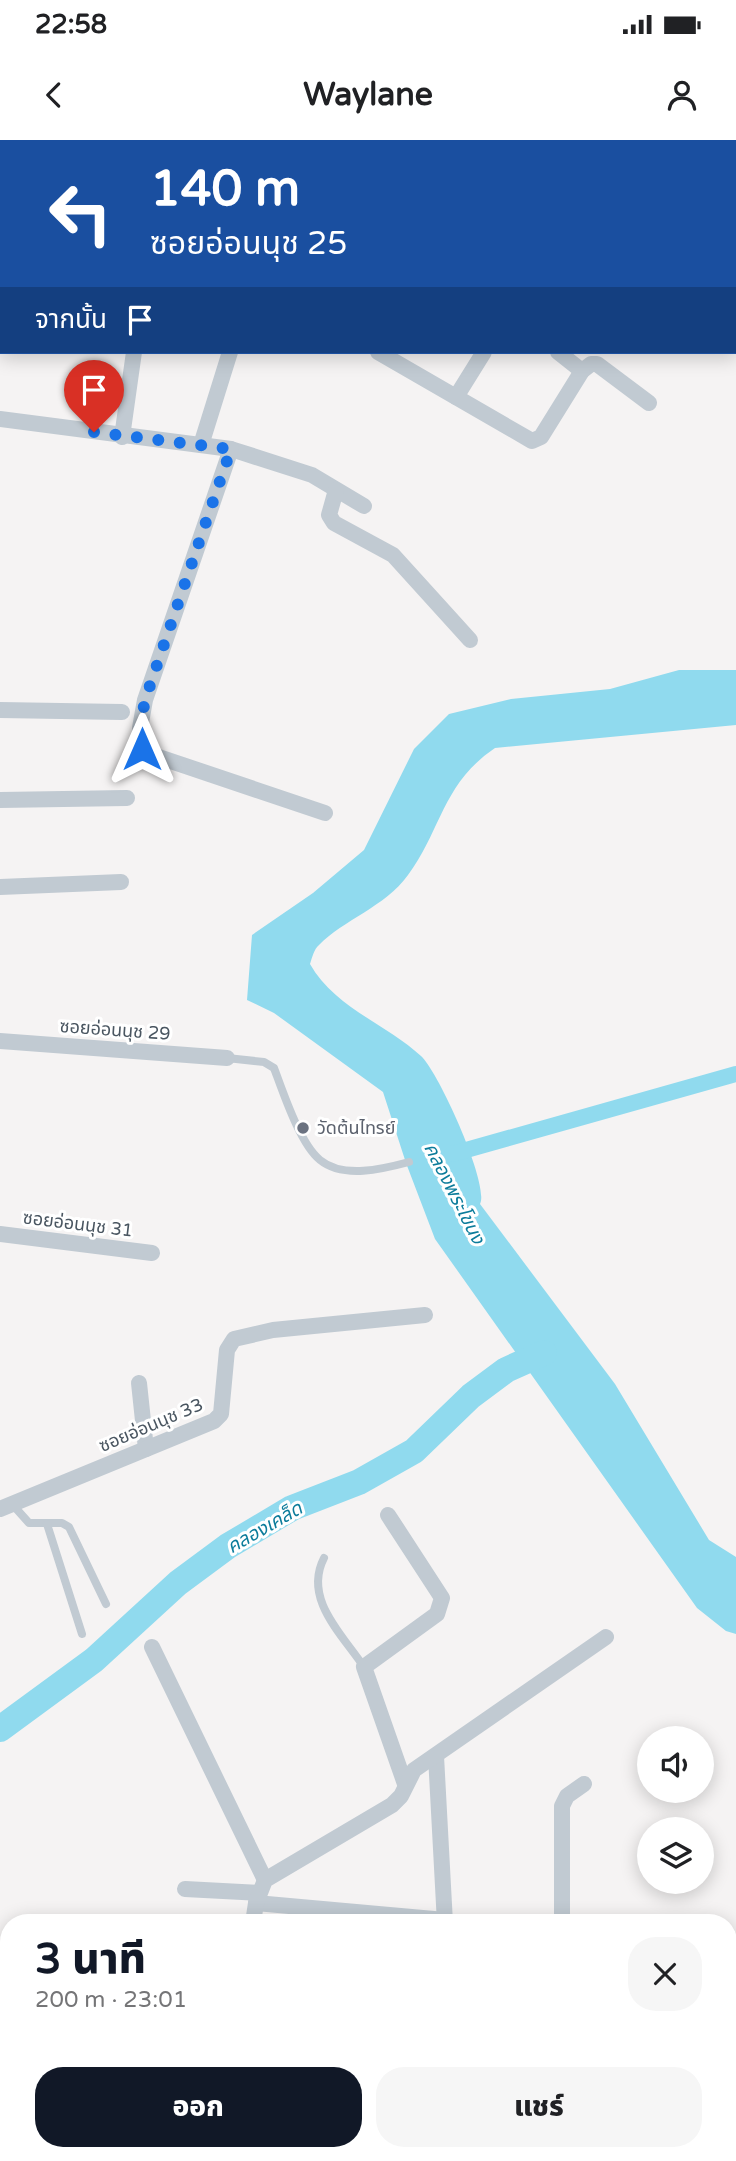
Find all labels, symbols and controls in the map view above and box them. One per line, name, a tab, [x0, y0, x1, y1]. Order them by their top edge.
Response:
text: 22:58	[35, 9, 107, 40]
icon: back	[35, 76, 73, 114]
text: Waylane	[303, 76, 433, 114]
icon: person	[663, 76, 701, 114]
text: 140 m	[150, 160, 300, 219]
icon: left	[35, 168, 126, 259]
text: ซอยอ่อนนุช 25	[150, 225, 347, 263]
icon: arrive	[121, 301, 159, 339]
text: จากนั้น	[35, 304, 107, 335]
pin	[64, 360, 124, 432]
icon: arrive	[75, 371, 113, 409]
position arrow	[105, 712, 179, 786]
street label: ซอยอ่อนนุช 29	[59, 1015, 171, 1045]
place label: วัดต้นไทรย์	[317, 1117, 395, 1139]
marker: วัดต้นไทรย์	[295, 1120, 311, 1136]
water label: คลองพระโขนง	[419, 1139, 489, 1248]
street label: ซอยอ่อนนุช 31	[22, 1206, 134, 1242]
street label: ซอยอ่อนนุช 33	[96, 1393, 206, 1457]
water label: คลองเคล็ด	[223, 1497, 307, 1558]
map controls	[637, 1726, 714, 1894]
button: sound	[637, 1726, 714, 1803]
button: layers	[637, 1817, 714, 1894]
text: 3 นาที	[35, 1934, 146, 1985]
button: close	[628, 1937, 702, 2011]
text: 200 m · 23:01	[35, 1986, 187, 2014]
button: ออก	[35, 2067, 362, 2147]
button: แชร์	[376, 2067, 702, 2147]

